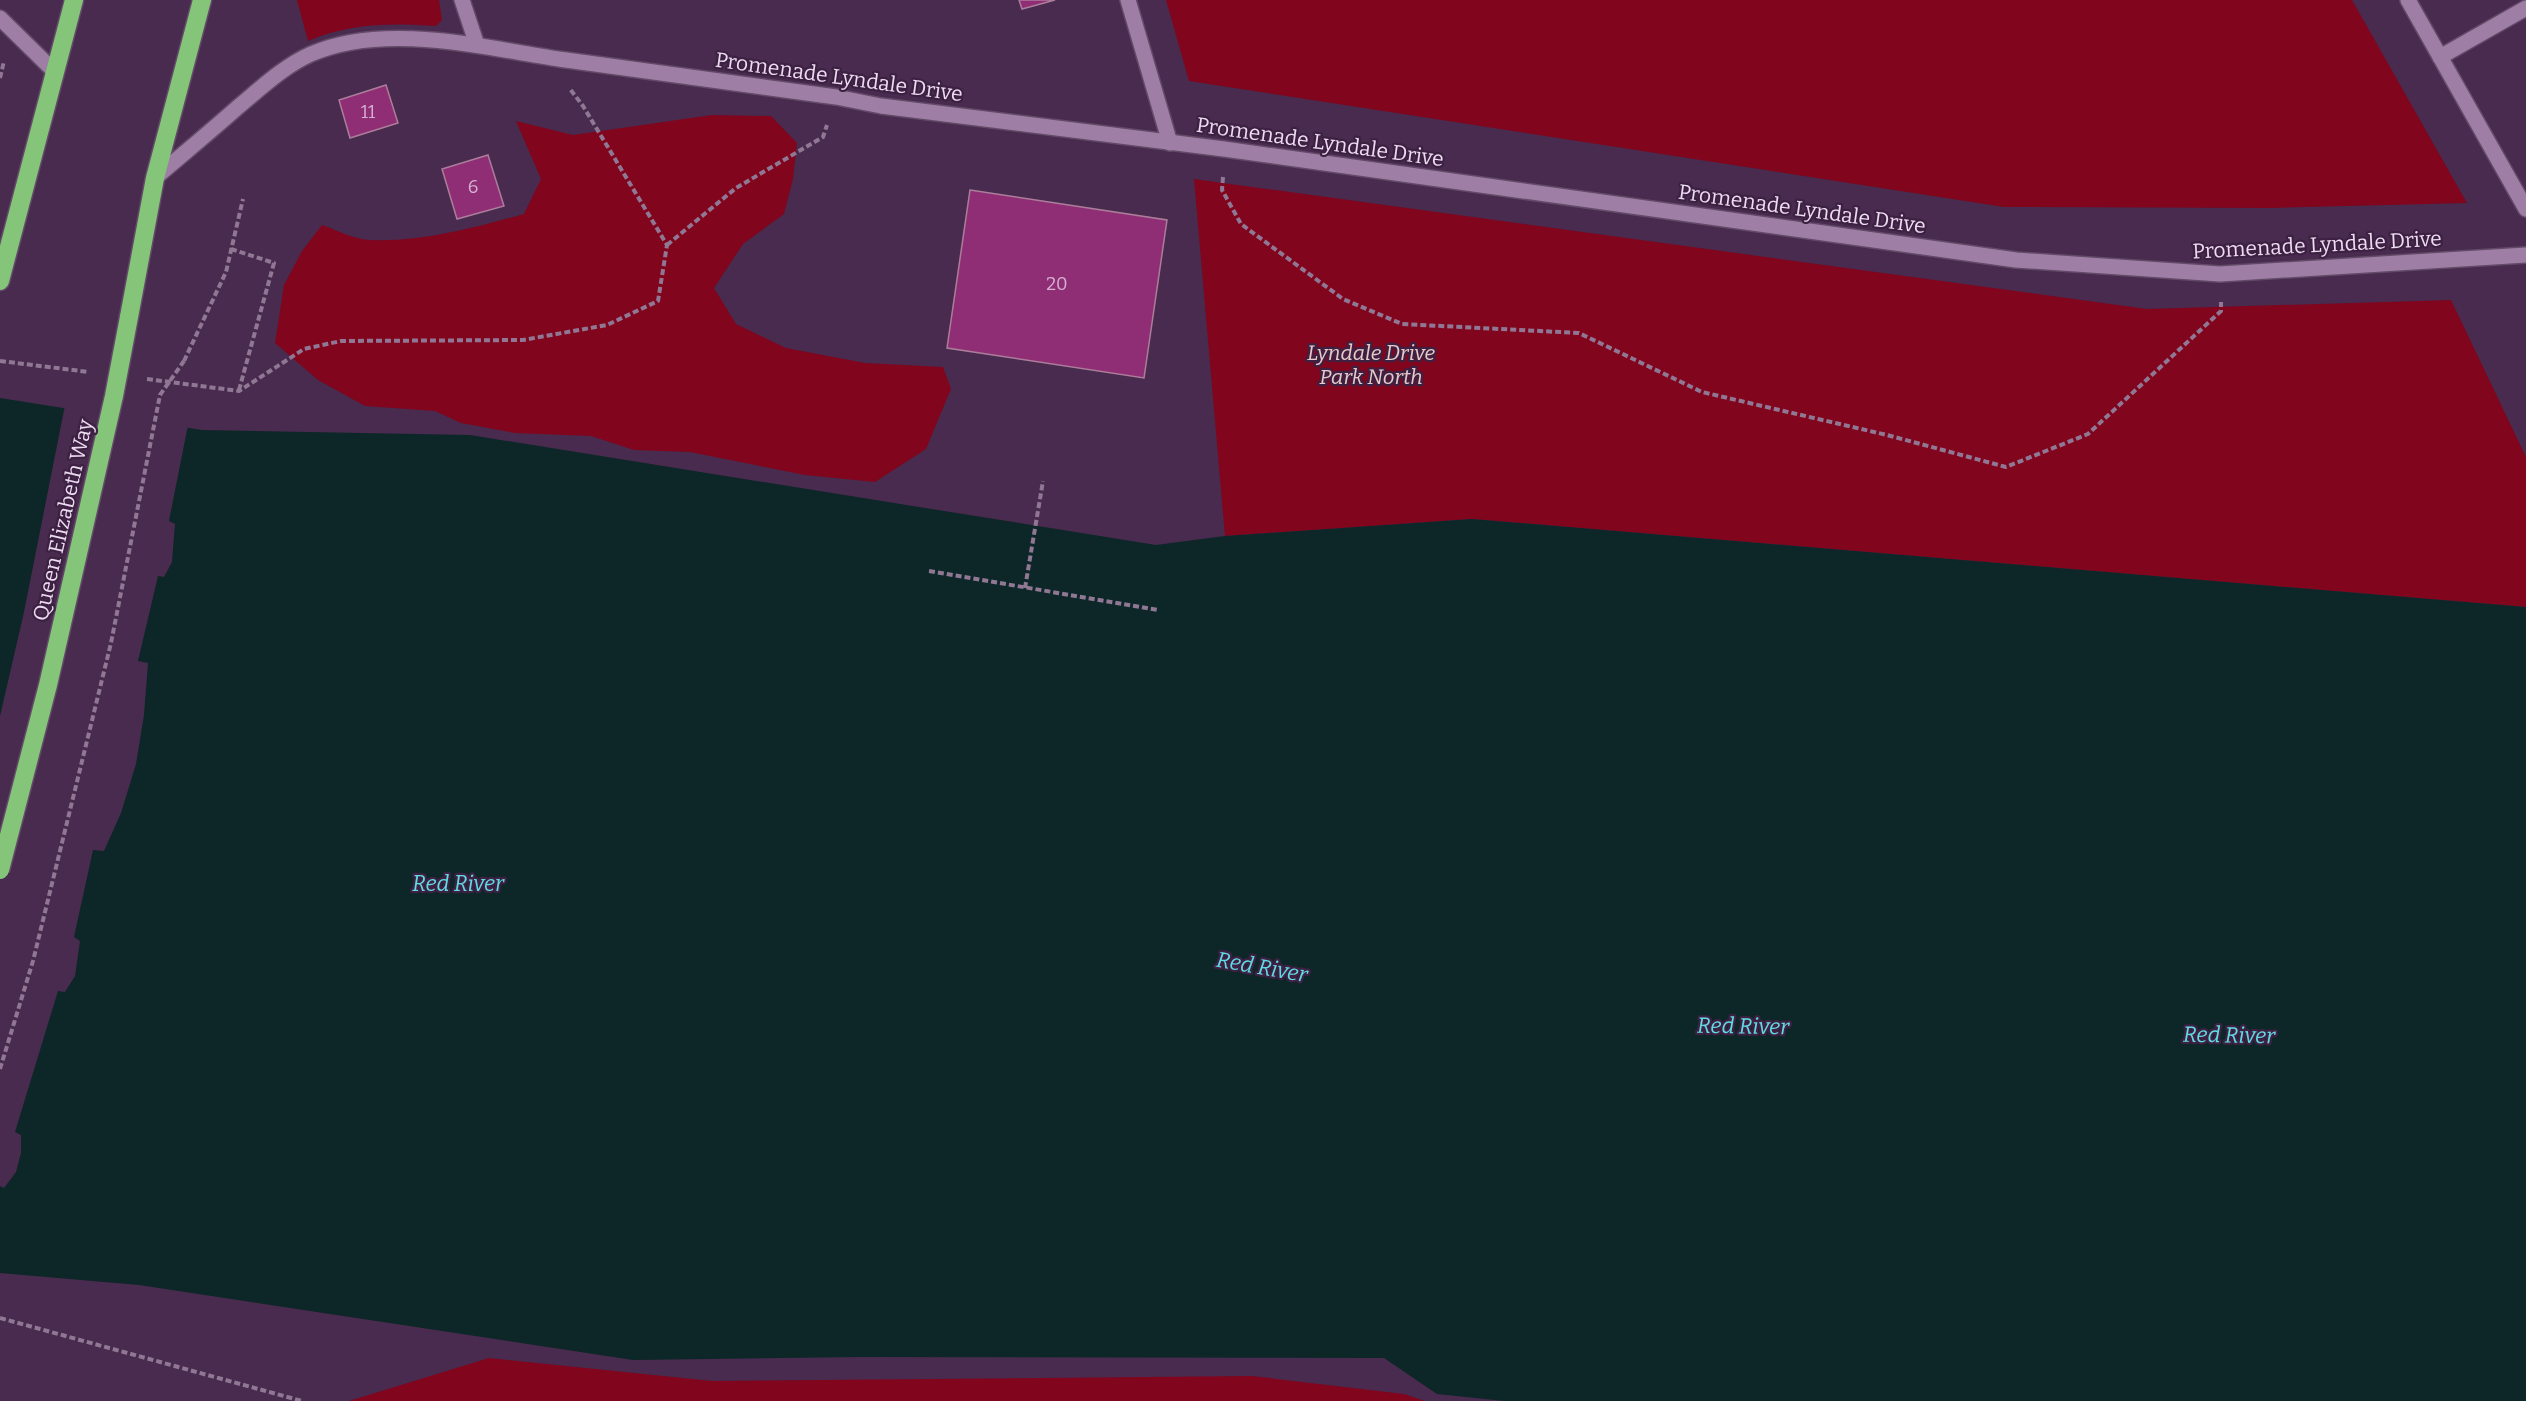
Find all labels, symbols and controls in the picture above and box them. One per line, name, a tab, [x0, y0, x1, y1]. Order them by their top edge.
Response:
street label: Promenade Lyndale Drive	[714, 47, 964, 107]
house number: 11	[361, 101, 376, 123]
street label: Promenade Lyndale Drive	[1195, 112, 1445, 172]
house number: 6	[468, 176, 478, 198]
street label: Promenade Lyndale Drive	[1677, 179, 1927, 239]
street label: Promenade Lyndale Drive	[2192, 225, 2442, 265]
house number: 20	[1046, 273, 1068, 295]
park label: Lyndale Drive Park North	[1307, 340, 1436, 390]
street label: Queen Elizabeth Way	[27, 416, 99, 623]
water label: Red River	[412, 870, 505, 897]
water label: Red River	[1214, 946, 1311, 988]
water label: Red River	[1697, 1012, 1790, 1040]
water label: Red River	[2183, 1021, 2276, 1049]

